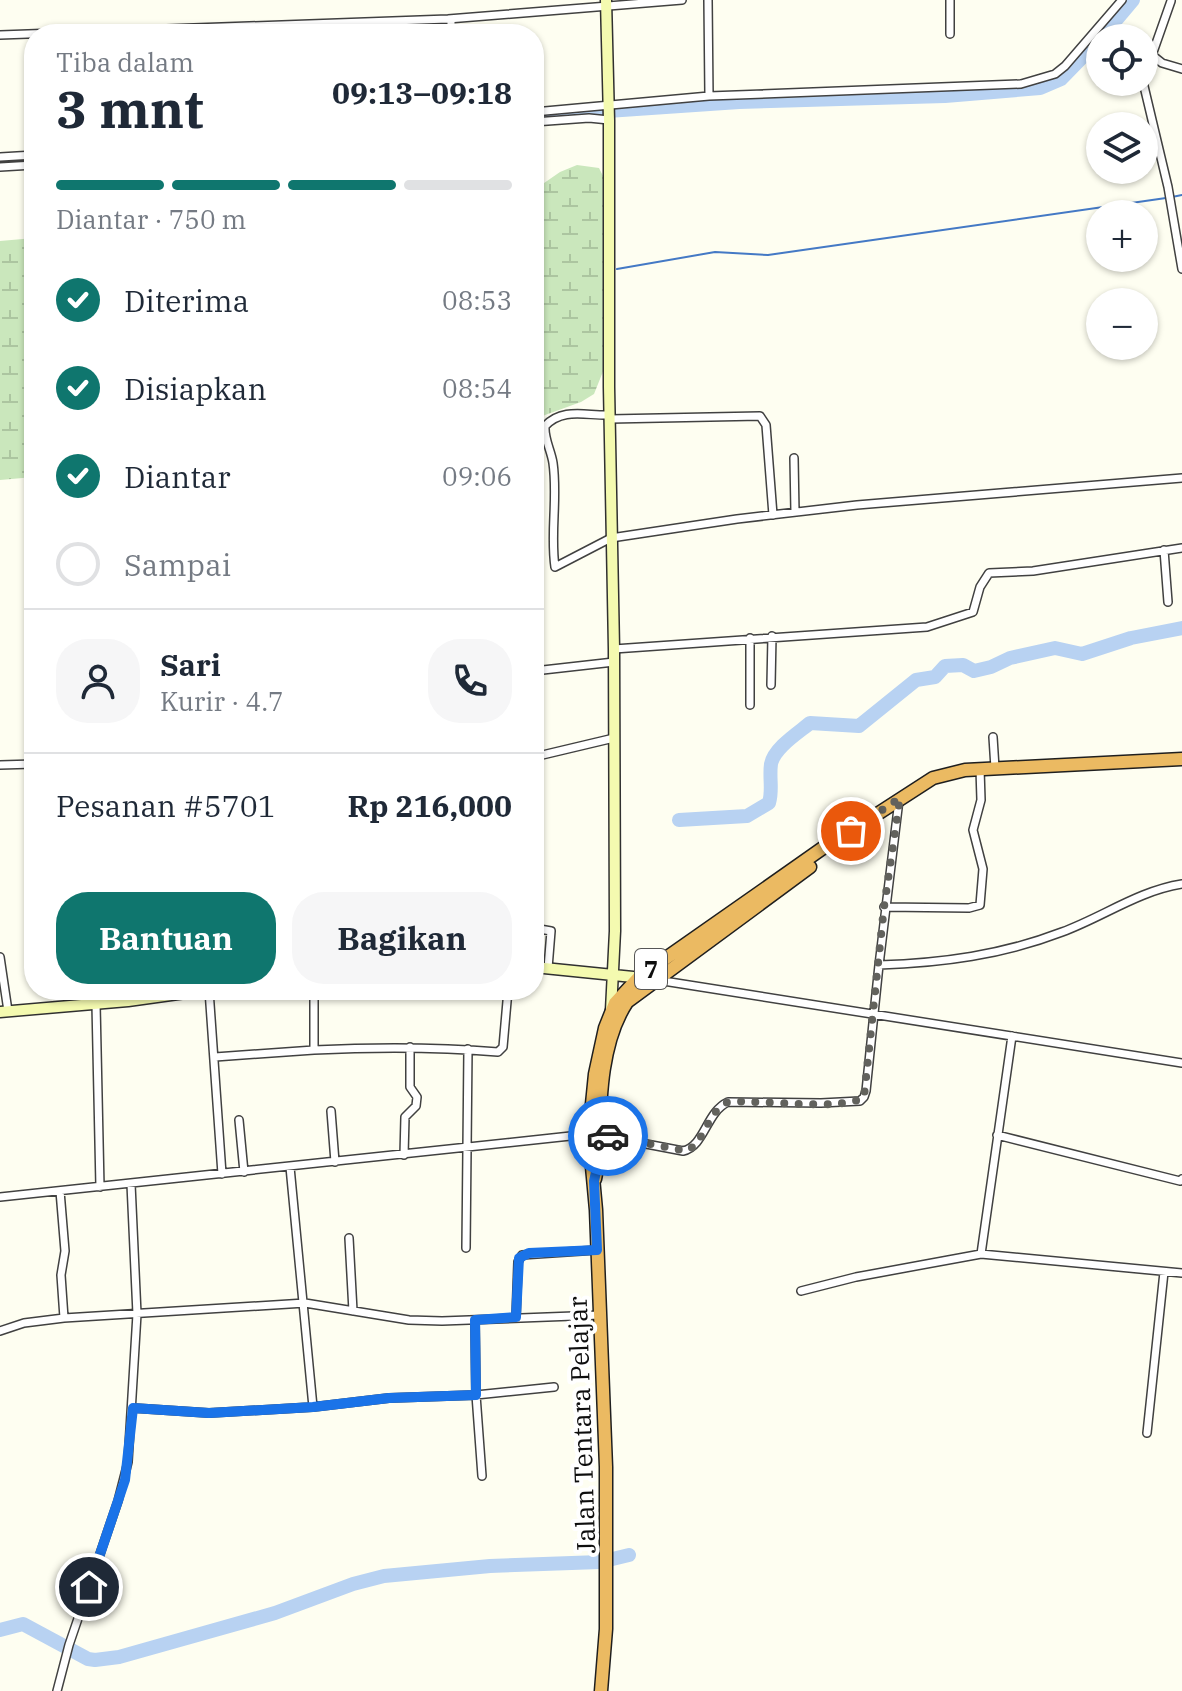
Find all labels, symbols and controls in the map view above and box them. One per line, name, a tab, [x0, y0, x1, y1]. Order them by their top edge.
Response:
map controls	[1086, 24, 1158, 360]
button: locate	[1086, 24, 1158, 96]
text: Tiba dalam	[56, 45, 194, 79]
text: 09:13–09:18	[332, 73, 512, 112]
text: 3 mnt	[56, 75, 204, 142]
button: layers	[1086, 112, 1158, 184]
button: +	[1086, 200, 1158, 272]
text: Diantar · 750 m	[56, 202, 246, 236]
icon: check	[56, 278, 100, 322]
text: Diterima	[124, 281, 249, 320]
text: 08:53	[442, 283, 512, 317]
button: −	[1086, 288, 1158, 360]
icon: check	[56, 366, 100, 410]
text: Disiapkan	[124, 369, 267, 408]
text: 08:54	[442, 371, 512, 405]
icon: check	[56, 454, 100, 498]
text: Diantar	[124, 457, 230, 496]
text: 09:06	[442, 459, 512, 493]
text: Sampai	[124, 545, 231, 584]
button: person	[56, 639, 140, 723]
button: phone	[428, 639, 512, 723]
text: Sari	[160, 645, 221, 684]
text: Kurir · 4.7	[160, 684, 284, 718]
text: Pesanan #5701	[56, 786, 276, 825]
text: Rp 216,000	[348, 786, 512, 825]
pin	[817, 797, 885, 865]
icon: bag	[829, 809, 873, 853]
button: Bantuan	[56, 892, 276, 984]
button: Bagikan	[292, 892, 512, 984]
road number: 7	[635, 949, 667, 989]
courier	[568, 1096, 648, 1176]
icon: car	[586, 1114, 630, 1158]
street label: Jalan Tentara Pelajar	[560, 1295, 602, 1554]
pin	[55, 1553, 123, 1621]
icon: home	[67, 1565, 111, 1609]

